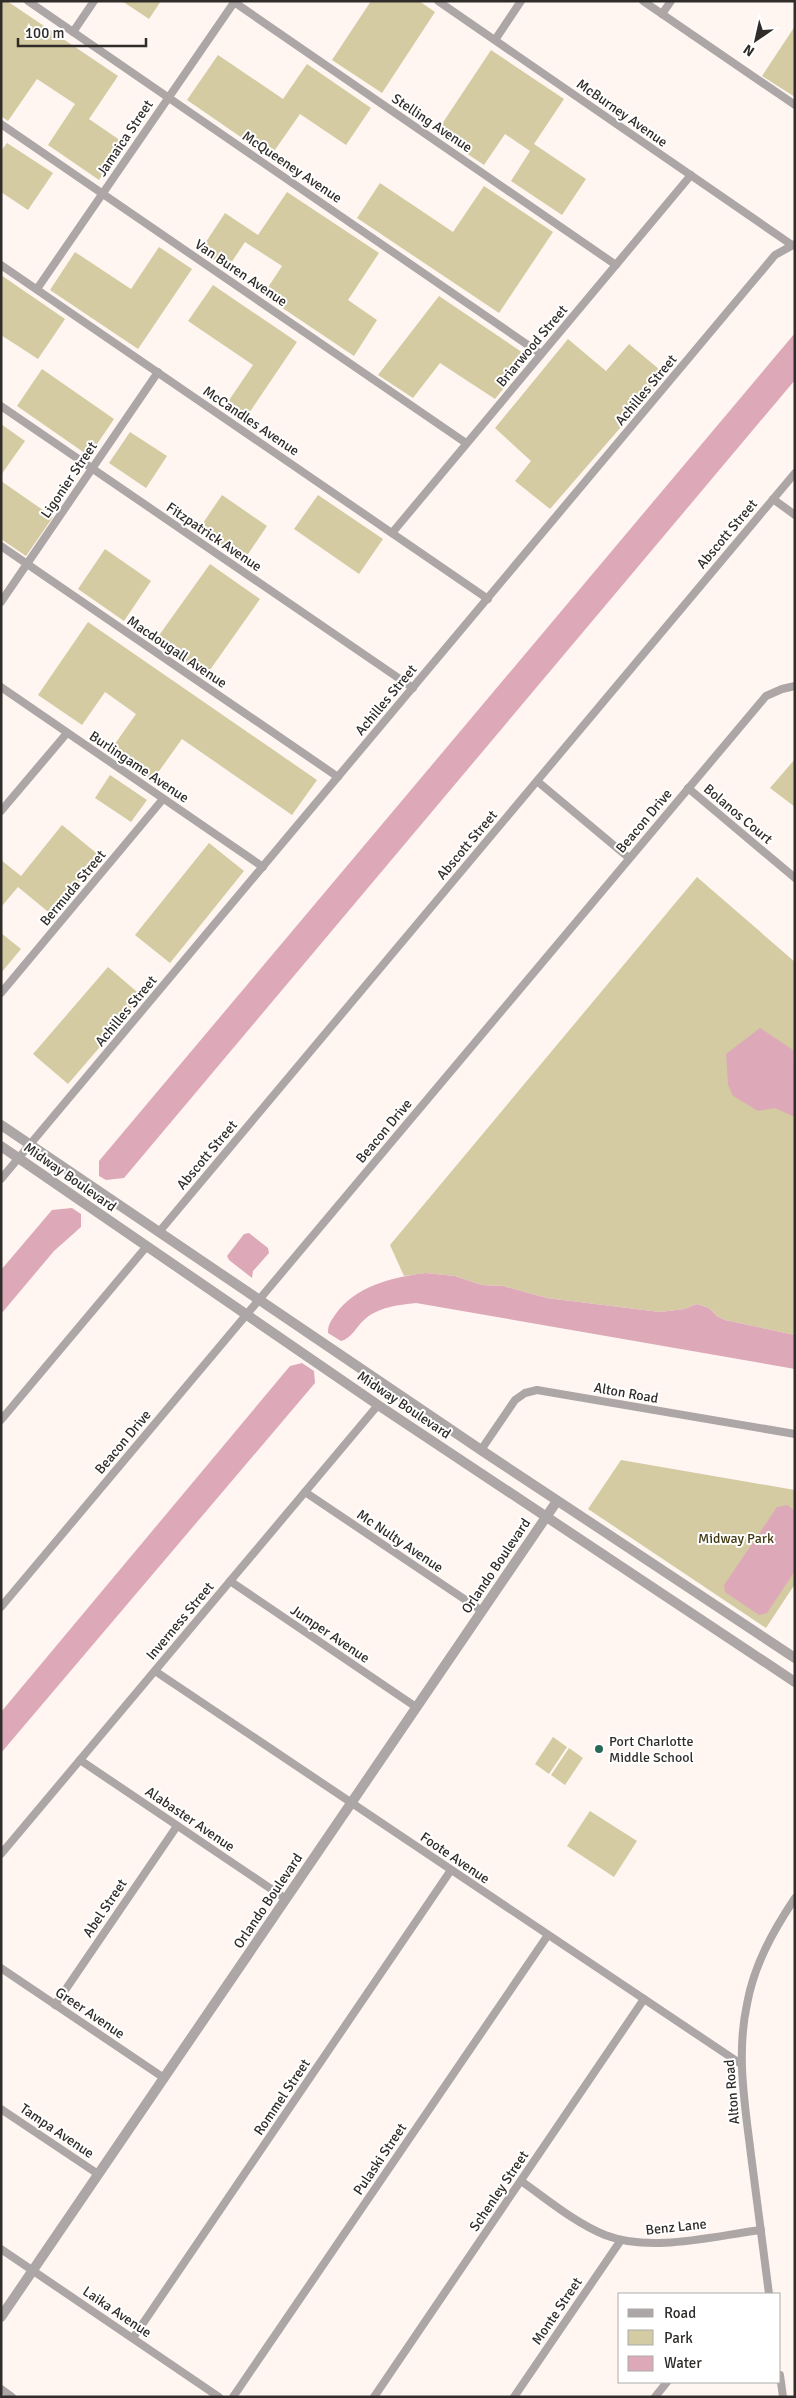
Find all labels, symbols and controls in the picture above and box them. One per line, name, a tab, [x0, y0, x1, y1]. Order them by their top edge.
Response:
scale bar	[18, 15, 145, 47]
north arrow	[731, 15, 781, 65]
text: 100 m	[25, 24, 65, 42]
text: N	[740, 41, 758, 60]
street label: McBurney Avenue	[573, 75, 671, 151]
street label: Stelling Avenue	[389, 90, 475, 156]
street label: Jamaica Street	[93, 97, 157, 179]
street label: McQueeney Avenue	[239, 127, 345, 207]
street label: Van Buren Avenue	[192, 236, 290, 310]
street label: Briarwood Street	[493, 302, 571, 390]
street label: Achilles Street	[611, 351, 681, 429]
street label: McCandles Avenue	[200, 383, 302, 459]
street label: Ligonier Street	[37, 438, 101, 522]
street label: Abscott Street	[693, 496, 761, 572]
street label: Fitzpatrick Avenue	[163, 499, 265, 575]
street label: Macdougall Avenue	[124, 612, 230, 692]
street label: Achilles Street	[351, 661, 421, 739]
street label: Burlingame Avenue	[86, 727, 192, 807]
street label: Bolanos Court	[700, 780, 776, 848]
street label: Beacon Drive	[612, 786, 676, 856]
street label: Abscott Street	[433, 807, 501, 883]
street label: Bermuda Street	[36, 847, 110, 929]
street label: Achilles Street	[91, 972, 161, 1050]
street label: Beacon Drive	[352, 1096, 416, 1166]
street label: Abscott Street	[173, 1117, 241, 1193]
street label: Midway Boulevard	[20, 1139, 120, 1215]
street label: Midway Boulevard	[354, 1367, 454, 1443]
street label: Alton Road	[592, 1379, 660, 1407]
street label: Beacon Drive	[91, 1407, 155, 1477]
street label: Mc Nulty Avenue	[354, 1506, 446, 1576]
street label: Orlando Boulevard	[458, 1515, 534, 1617]
park label: Midway Park	[698, 1530, 774, 1547]
street label: Inverness Street	[143, 1579, 218, 1663]
street label: Jumper Avenue	[287, 1601, 373, 1667]
place label: Port Charlotte Middle School	[609, 1733, 694, 1766]
marker: Port Charlotte Middle School	[593, 1743, 605, 1755]
street label: Alabaster Avenue	[142, 1783, 238, 1855]
street label: Foote Avenue	[417, 1829, 493, 1887]
street label: Orlando Boulevard	[230, 1850, 306, 1952]
street label: Abel Street	[79, 1876, 131, 1940]
street label: Greer Avenue	[52, 1984, 128, 2042]
street label: Rommel Street	[250, 2055, 314, 2138]
street label: Alton Road	[721, 2059, 743, 2125]
street label: Tampa Avenue	[17, 2100, 97, 2162]
street label: Pulaski Street	[350, 2120, 410, 2198]
street label: Schenley Street	[466, 2147, 532, 2235]
street label: Benz Lane	[645, 2215, 707, 2239]
street label: Monte Street	[528, 2274, 586, 2348]
street label: Laika Avenue	[79, 2283, 155, 2341]
legend	[618, 2293, 781, 2383]
text: Road	[664, 2304, 696, 2322]
text: Park	[664, 2329, 693, 2347]
text: Water	[664, 2354, 702, 2372]

